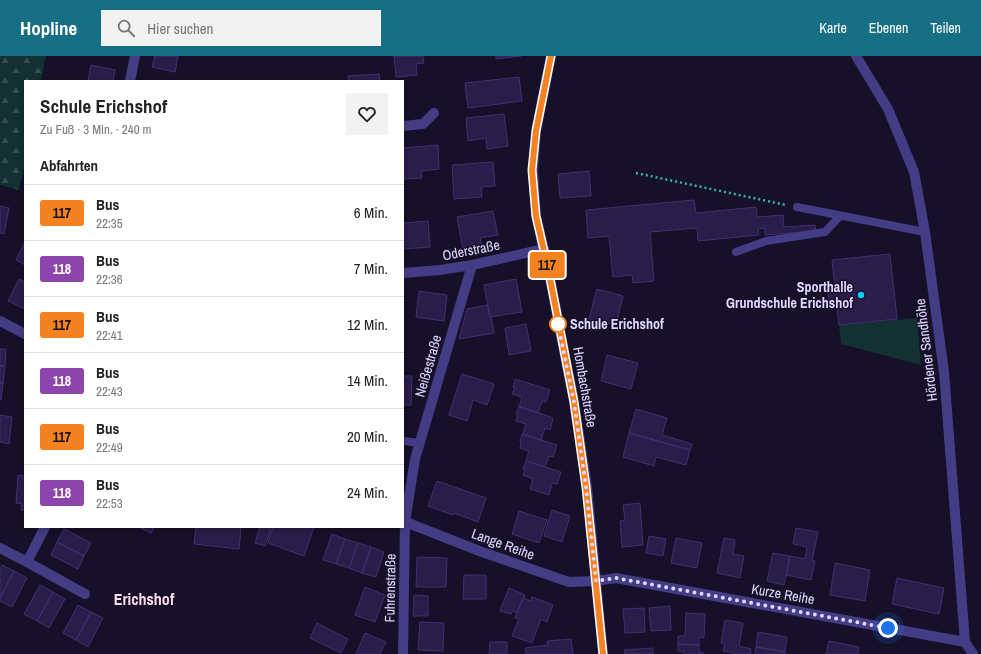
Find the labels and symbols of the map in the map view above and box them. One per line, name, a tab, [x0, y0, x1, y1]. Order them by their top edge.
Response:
street label: Oderstraße	[441, 236, 501, 264]
line badge: 117	[524, 252, 570, 278]
place label: Sporthalle Grundschule Erichshof	[726, 278, 853, 312]
marker: Sporthalle Grundschule Erichshof	[856, 290, 866, 300]
street label: Hördener Sandhöhe	[911, 298, 941, 402]
marker: Schule Erichshof	[549, 315, 567, 333]
place label: Schule Erichshof	[570, 315, 664, 333]
street label: Neißestraße	[411, 333, 445, 399]
street label: Hombachstraße	[569, 345, 601, 429]
street label: Lange Reihe	[469, 524, 537, 564]
street label: Fuhrenstraße	[380, 553, 400, 623]
street label: Kurze Reihe	[750, 580, 816, 608]
district label: Erichshof	[114, 588, 175, 610]
your location	[878, 618, 898, 638]

